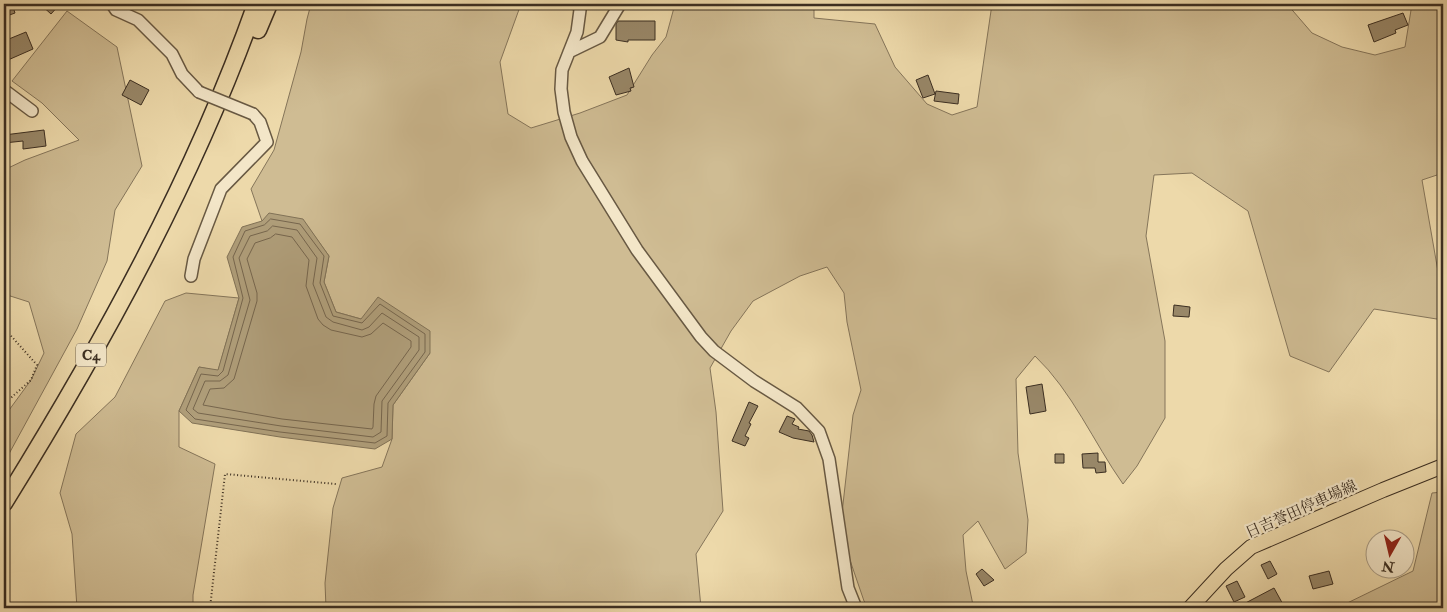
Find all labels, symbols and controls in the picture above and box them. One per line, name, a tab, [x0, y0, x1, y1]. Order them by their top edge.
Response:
road number: C4	[76, 344, 106, 366]
street label: 日吉誉田停車場線	[1243, 476, 1360, 543]
north arrow	[1364, 530, 1414, 580]
text: N	[1380, 557, 1397, 576]

